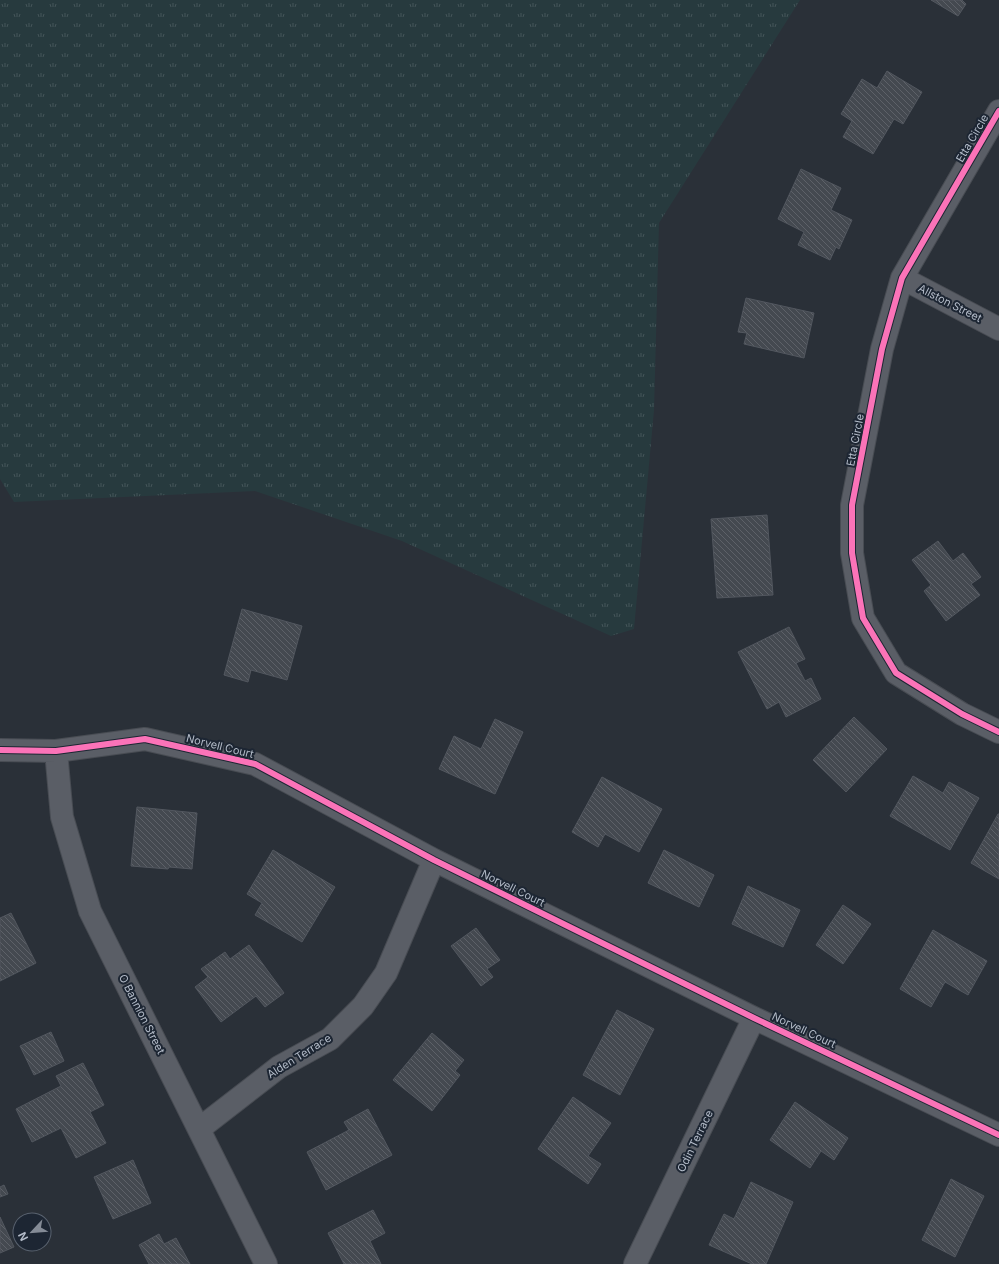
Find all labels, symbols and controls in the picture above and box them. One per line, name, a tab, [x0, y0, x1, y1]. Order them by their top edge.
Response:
street label: Etta Circle	[953, 112, 991, 164]
street label: Allston Street	[916, 281, 984, 325]
street label: Etta Circle	[843, 413, 867, 467]
street label: Norvell Court	[185, 731, 256, 761]
street label: Norvell Court	[479, 867, 547, 910]
street label: O Bannion Street	[116, 972, 168, 1057]
street label: Norvell Court	[770, 1009, 839, 1051]
street label: Alden Terrace	[264, 1031, 334, 1081]
street label: Odin Terrace	[674, 1108, 716, 1174]
north arrow	[12, 1212, 52, 1252]
text: N	[15, 1230, 31, 1243]

